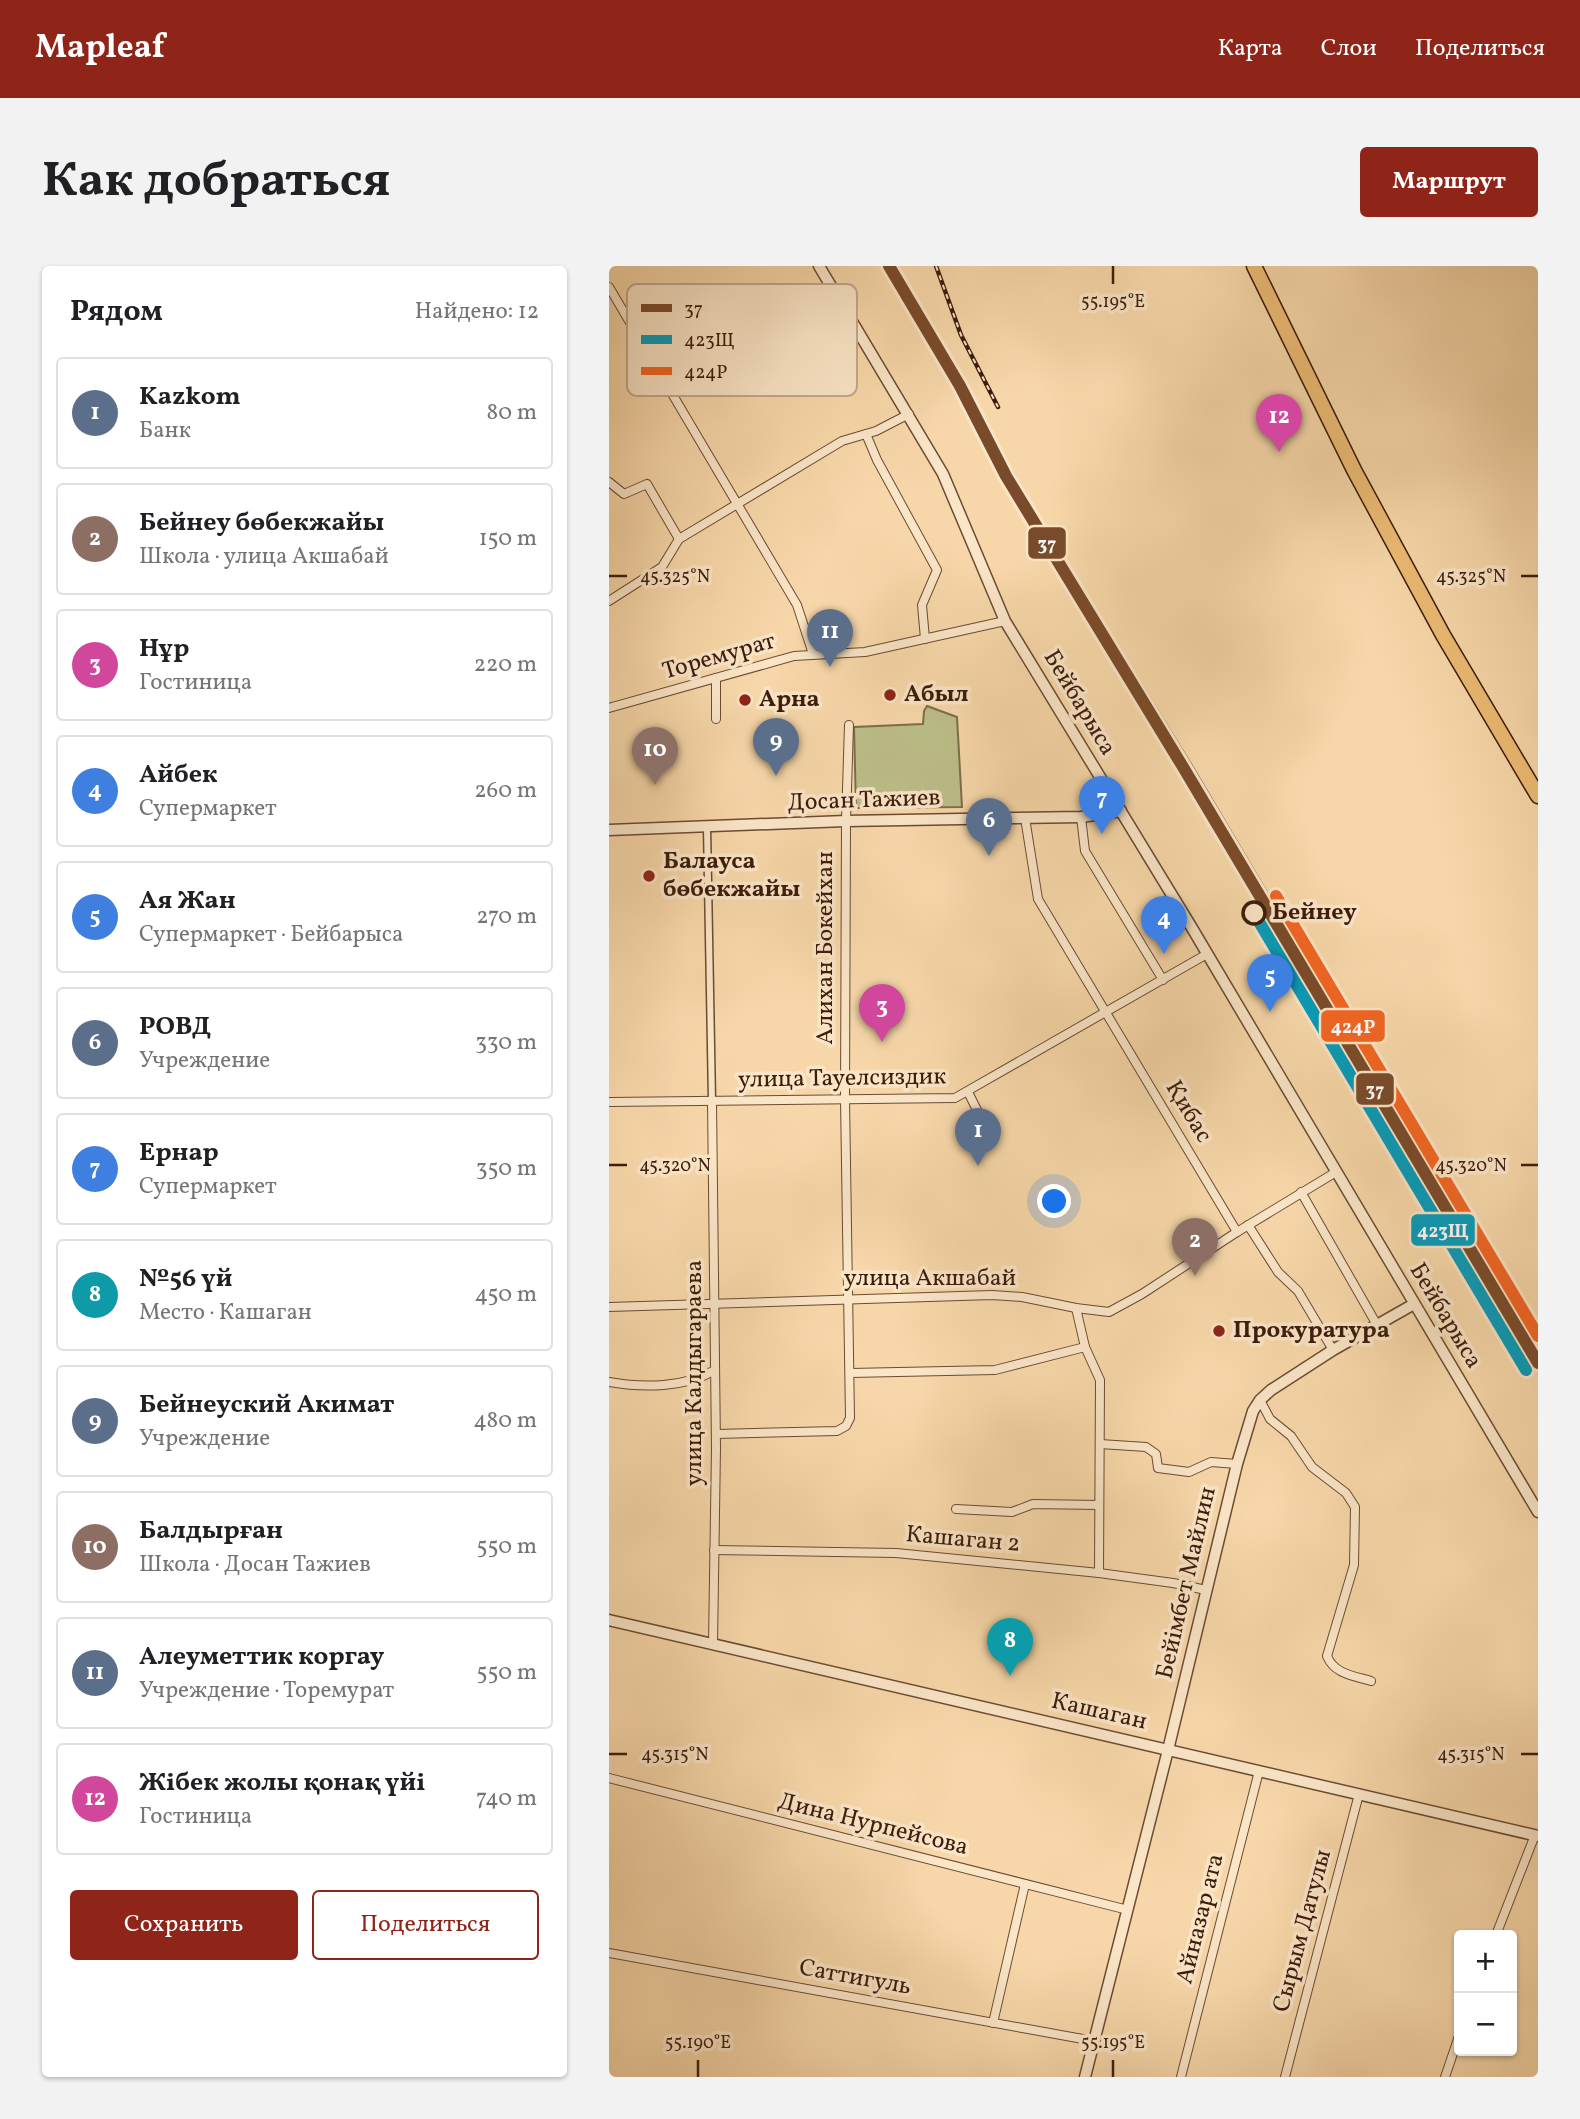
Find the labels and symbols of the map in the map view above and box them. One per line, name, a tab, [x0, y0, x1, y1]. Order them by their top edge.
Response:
legend	[627, 284, 857, 396]
text: 55.195°E	[1081, 290, 1145, 315]
text: 37	[684, 297, 703, 323]
text: 423Щ	[684, 328, 735, 354]
text: 424Р	[684, 360, 727, 386]
pin: 12	[1256, 394, 1302, 452]
line badge: 37	[1027, 526, 1067, 560]
text: 37	[1038, 532, 1056, 558]
text: 45.325°N	[640, 565, 710, 590]
text: 45.325°N	[1436, 565, 1506, 590]
pin: 11	[807, 609, 853, 667]
street label: Торемурат	[659, 625, 779, 689]
street label: Бейбарыса	[1034, 644, 1124, 762]
place label: Абыл	[904, 678, 969, 712]
place label: Арна	[759, 683, 820, 717]
marker: Абыл	[882, 687, 898, 703]
marker: Арна	[737, 692, 753, 708]
pin: 9	[753, 718, 799, 776]
pin: 10	[632, 727, 678, 785]
pin: 7	[1079, 776, 1125, 834]
street label: Досан Тажиев	[787, 781, 941, 821]
pin: 6	[966, 798, 1012, 856]
place label: Балауса бөбекжайы	[663, 845, 800, 907]
street label: Алихан Бокейхан	[809, 851, 843, 1045]
marker: Балауса бөбекжайы	[641, 868, 657, 884]
pin: 4	[1141, 896, 1187, 954]
place label: Бейнеу	[1272, 896, 1357, 930]
marker: Бейнеу	[1242, 901, 1266, 925]
pin: 5	[1247, 954, 1293, 1012]
pin: 3	[859, 984, 905, 1042]
line badge: 424Р	[1320, 1009, 1386, 1043]
text: 424Р	[1331, 1015, 1375, 1041]
street label: улица Тауелсиздик	[738, 1060, 947, 1098]
line badge: 37	[1355, 1072, 1395, 1106]
street label: Қибас	[1156, 1074, 1220, 1150]
text: 37	[1366, 1078, 1384, 1104]
pin: 1	[955, 1108, 1001, 1166]
text: 45.320°N	[639, 1154, 711, 1179]
text: 45.320°N	[1435, 1154, 1507, 1179]
your location	[1037, 1184, 1071, 1218]
line badge: 423Щ	[1410, 1213, 1476, 1247]
pin: 2	[1172, 1218, 1218, 1276]
text: 423Щ	[1417, 1219, 1469, 1245]
street label: Бейбарыса	[1400, 1257, 1490, 1375]
street label: улица Калдыгараева	[678, 1260, 712, 1486]
street label: улица Акшабай	[844, 1262, 1016, 1296]
place label: Прокуратура	[1233, 1314, 1390, 1348]
marker: Прокуратура	[1211, 1323, 1227, 1339]
street label: Бейімбет Майлин	[1148, 1483, 1226, 1683]
street label: Кашаган 2	[904, 1518, 1022, 1562]
pin: 8	[987, 1618, 1033, 1676]
street label: Кашаган	[1048, 1685, 1150, 1739]
text: 45.315°N	[641, 1743, 709, 1768]
text: 45.315°N	[1437, 1743, 1505, 1768]
street label: Дина Нурпейсова	[774, 1785, 972, 1865]
street label: Сырым Датулы	[1265, 1846, 1341, 2016]
street label: Айназар ата	[1168, 1850, 1234, 1988]
street label: Саттигуль	[796, 1951, 914, 2005]
text: 55.190°E	[665, 2031, 731, 2056]
text: 55.195°E	[1081, 2031, 1145, 2056]

